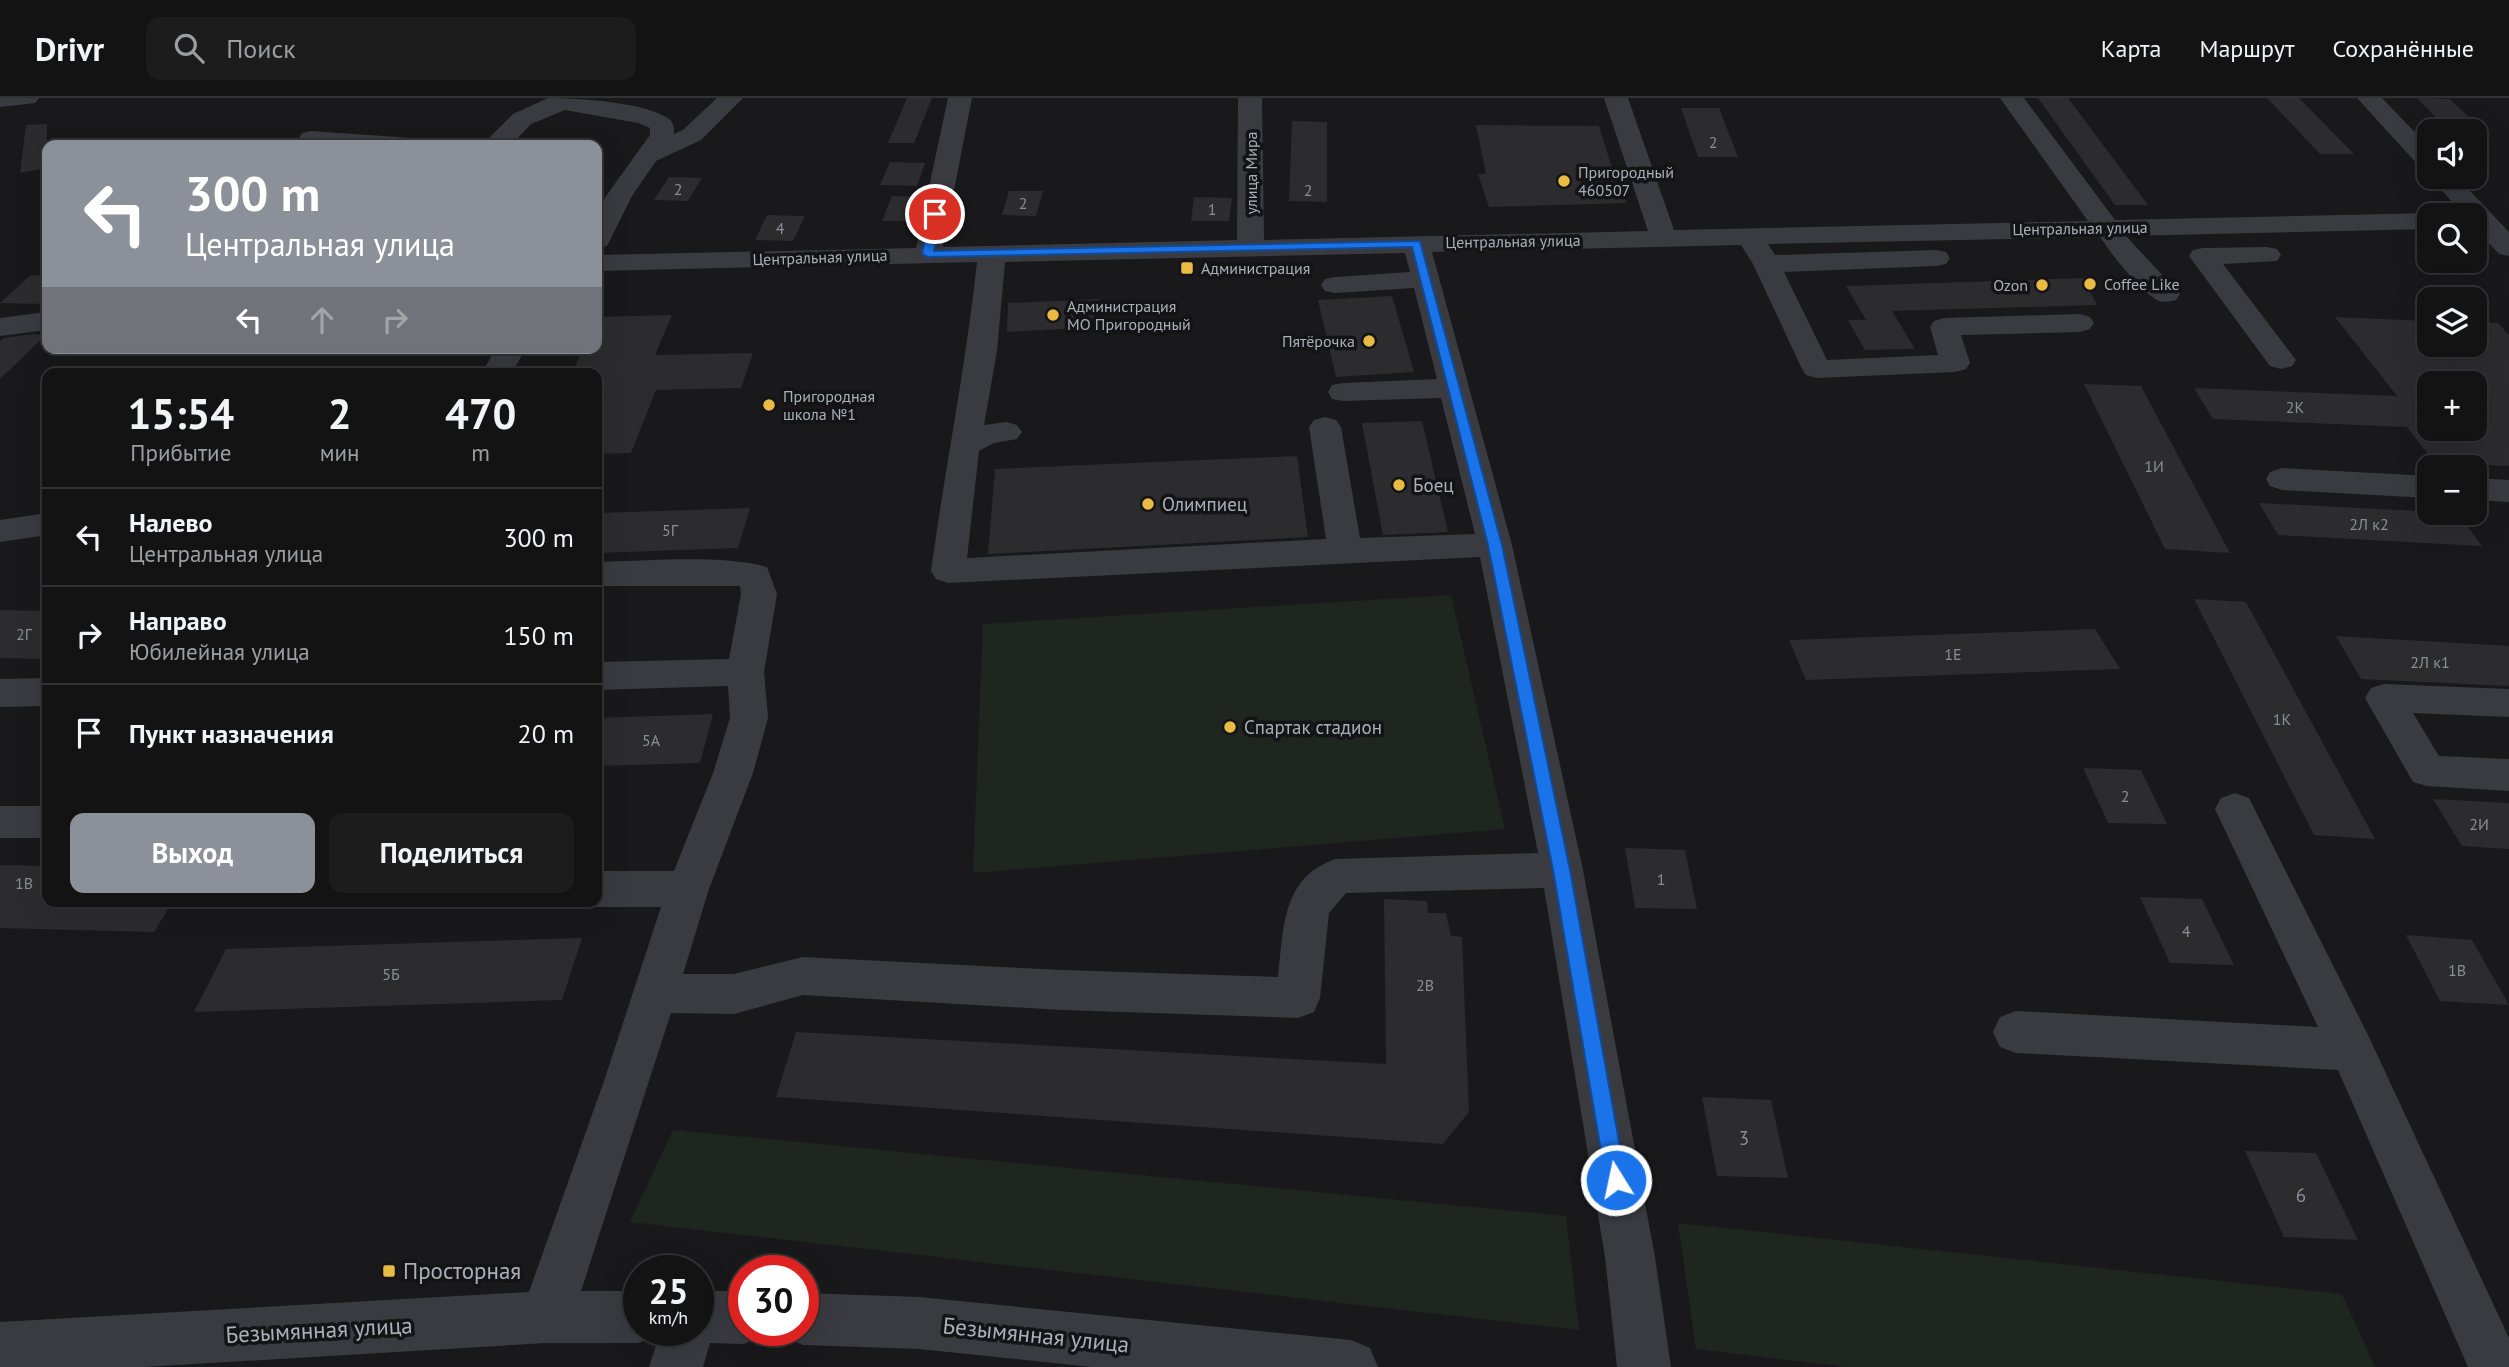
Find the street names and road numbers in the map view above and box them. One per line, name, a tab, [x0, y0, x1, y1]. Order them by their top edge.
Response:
street label: улица Мира	[1241, 132, 1261, 214]
street label: Центральная улица	[2012, 217, 2148, 239]
street label: Центральная улица	[1445, 230, 1581, 252]
street label: Центральная улица	[752, 245, 888, 269]
street label: Безымянная улица	[225, 1310, 413, 1349]
street label: Безымянная улица	[941, 1310, 1131, 1359]

